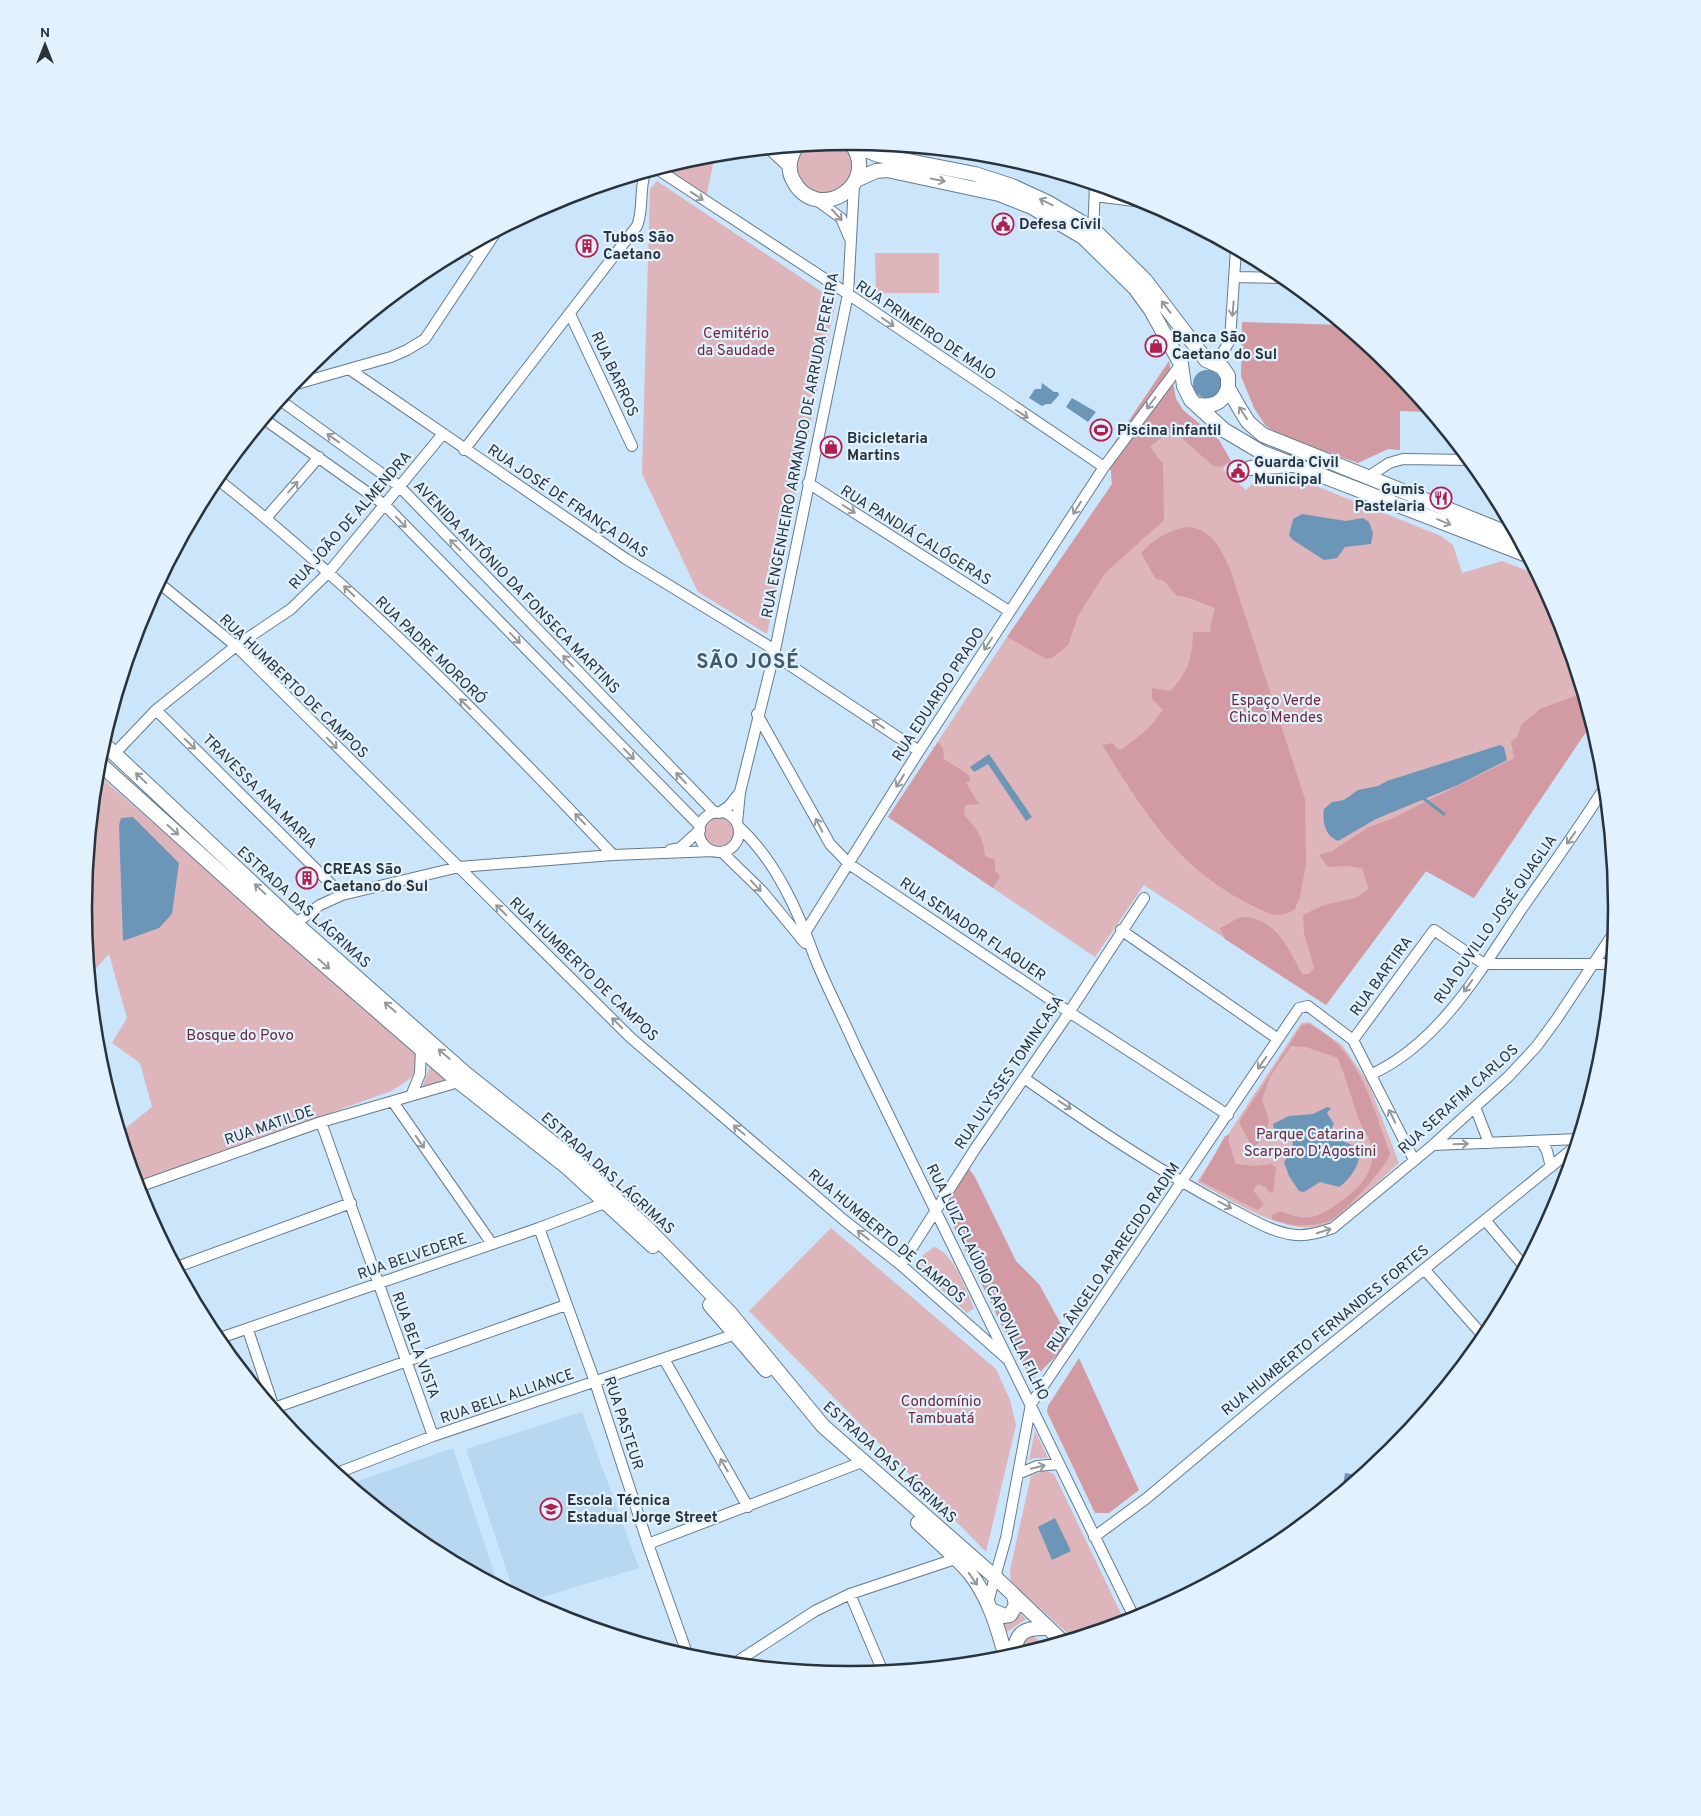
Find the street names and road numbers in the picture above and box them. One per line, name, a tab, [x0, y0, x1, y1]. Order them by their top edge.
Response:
street label: RUA ENGENHEIRO ARMANDO DE ARRUDA PEREIRA	[759, 271, 844, 620]
street label: RUA PRIMEIRO DE MAIO	[851, 277, 999, 385]
street label: RUA BARROS	[586, 329, 642, 420]
street label: RUA JOSÉ DE FRANÇA DIAS	[483, 440, 652, 563]
street label: RUA JOÃO DE ALMENDRA	[285, 447, 416, 594]
street label: AVENIDA ANTÔNIO DA FONSECA MARTINS	[409, 476, 625, 699]
street label: RUA PANDIÁ CALÓGERAS	[836, 480, 995, 591]
street label: RUA PADRE MORORÓ	[370, 592, 491, 709]
street label: RUA HUMBERTO DE CAMPOS	[215, 611, 371, 763]
street label: RUA EDUARDO PRADO	[889, 624, 990, 765]
street label: TRAVESSA ANA MARIA	[198, 731, 320, 853]
street label: RUA DUVILLO JOSÉ QUAGLIA	[1430, 831, 1562, 1008]
street label: ESTRADA DAS LÁGRIMAS	[232, 842, 375, 973]
street label: RUA SENADOR FLAQUER	[896, 874, 1049, 986]
street label: RUA HUMBERTO DE CAMPOS	[505, 894, 661, 1046]
street label: RUA BARTIRA	[1347, 933, 1418, 1021]
street label: RUA ULYSSES TOMINCASA	[952, 992, 1069, 1153]
street label: RUA SERAFIM CARLOS	[1395, 1041, 1523, 1159]
street label: RUA MATILDE	[222, 1102, 317, 1151]
street label: ESTRADA DAS LÁGRIMAS	[536, 1108, 679, 1239]
street label: RUA ÂNGELO APARECIDO RADIM	[1043, 1159, 1185, 1356]
street label: RUA LUIZ CLAÚDIO CAPOVILLA FILHO	[921, 1160, 1054, 1404]
street label: RUA HUMBERTO DE CAMPOS	[803, 1166, 969, 1309]
street label: RUA BELVEDERE	[355, 1230, 470, 1285]
street label: RUA HUMBERTO FERNANDES FORTES	[1218, 1242, 1434, 1421]
street label: RUA BELA VISTA	[386, 1289, 443, 1402]
street label: RUA BELL ALLIANCE	[438, 1366, 577, 1429]
street label: RUA PASTEUR	[599, 1374, 647, 1473]
street label: ESTRADA DAS LÁGRIMAS	[818, 1397, 961, 1528]

